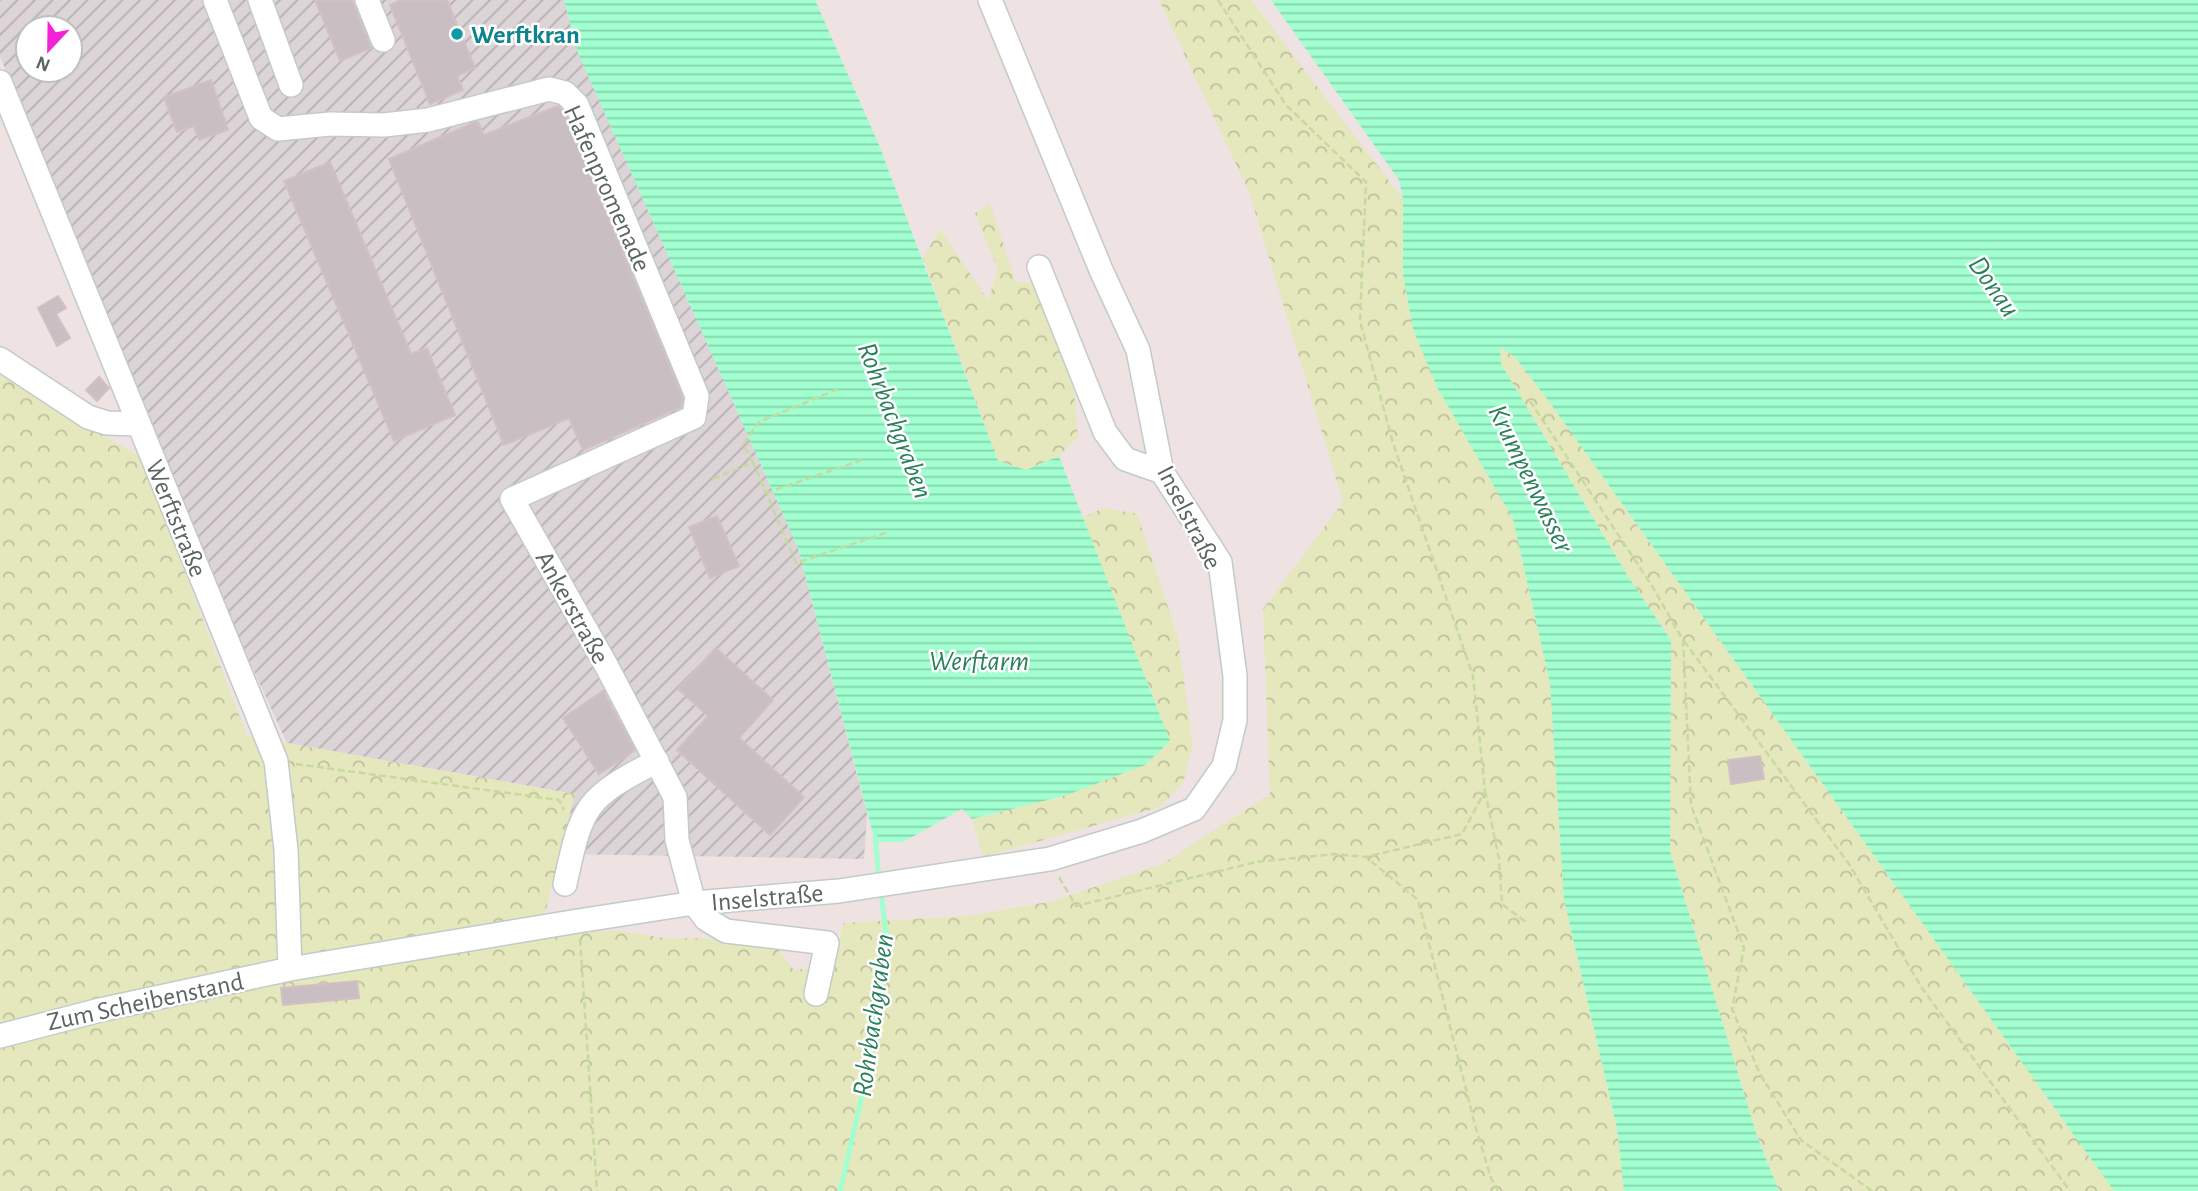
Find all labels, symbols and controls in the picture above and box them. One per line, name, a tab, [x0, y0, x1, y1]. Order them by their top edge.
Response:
north arrow	[14, 14, 84, 84]
place label: Werftkran	[471, 22, 580, 48]
marker: Werftkran	[449, 26, 465, 42]
text: N	[34, 52, 53, 75]
street label: Hafenpromenade	[559, 101, 655, 276]
water label: Donau	[1963, 251, 2024, 323]
water label: Rohrbachgraben	[852, 339, 937, 503]
water label: Krumpenwasser	[1482, 400, 1578, 558]
street label: Werftstraße	[141, 456, 211, 580]
street label: Inselstraße	[1152, 461, 1226, 574]
street label: Ankerstraße	[531, 547, 614, 668]
water label: Werftarm	[929, 648, 1029, 676]
street label: Inselstraße	[710, 880, 824, 916]
water label: Rohrbachgraben	[849, 932, 899, 1099]
street label: Zum Scheibenstand	[45, 968, 246, 1036]

